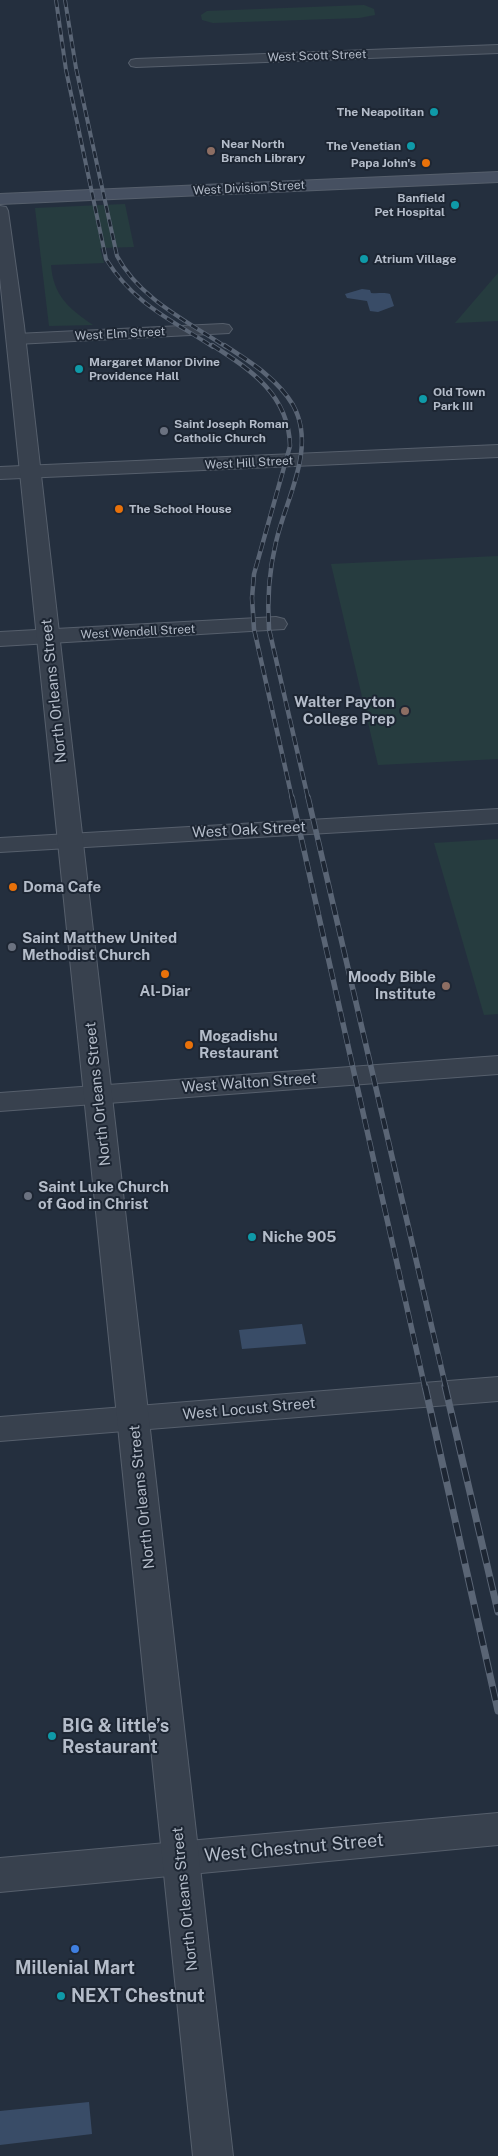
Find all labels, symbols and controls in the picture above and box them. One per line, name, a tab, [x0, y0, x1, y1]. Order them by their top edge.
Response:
street label: West Scott Street	[267, 47, 367, 65]
place label: The Neapolitan	[337, 105, 424, 119]
marker: The Neapolitan	[428, 106, 440, 118]
place label: Near North Branch Library	[221, 137, 305, 165]
place label: The Venetian	[326, 139, 401, 153]
marker: The Venetian	[405, 140, 417, 152]
marker: Near North Branch Library	[205, 145, 217, 157]
place label: Papa John's	[351, 156, 416, 170]
marker: Papa John's	[420, 157, 432, 169]
street label: West Division Street	[193, 178, 305, 198]
place label: Banfield Pet Hospital	[374, 191, 445, 219]
marker: Banfield Pet Hospital	[449, 199, 461, 211]
place label: Atrium Village	[374, 252, 456, 266]
marker: Atrium Village	[358, 253, 370, 265]
street label: West Elm Street	[74, 324, 166, 344]
place label: Margaret Manor Divine Providence Hall	[89, 355, 220, 383]
marker: Margaret Manor Divine Providence Hall	[73, 363, 85, 375]
place label: Old Town Park III	[433, 385, 485, 413]
marker: Old Town Park III	[417, 393, 429, 405]
place label: Saint Joseph Roman Catholic Church	[174, 417, 289, 445]
marker: Saint Joseph Roman Catholic Church	[158, 425, 170, 437]
street label: West Hill Street	[204, 453, 294, 473]
place label: The School House	[129, 502, 232, 516]
marker: The School House	[113, 503, 125, 515]
street label: North Orleans Street	[37, 618, 71, 764]
street label: West Wendell Street	[80, 622, 196, 642]
place label: Walter Payton College Prep	[294, 693, 395, 728]
marker: Walter Payton College Prep	[399, 705, 411, 717]
street label: West Oak Street	[192, 818, 306, 842]
place label: Doma Cafe	[23, 878, 101, 896]
marker: Doma Cafe	[7, 881, 19, 893]
place label: Saint Matthew United Methodist Church	[22, 929, 177, 964]
marker: Saint Matthew United Methodist Church	[6, 941, 18, 953]
marker: Al-Diar	[159, 968, 171, 980]
place label: Moody Bible Institute	[348, 968, 436, 1003]
marker: Moody Bible Institute	[440, 980, 452, 992]
place label: Al-Diar	[140, 982, 190, 1000]
street label: North Orleans Street	[81, 1021, 115, 1167]
place label: Mogadishu Restaurant	[199, 1027, 279, 1062]
marker: Mogadishu Restaurant	[183, 1039, 195, 1051]
street label: West Walton Street	[181, 1069, 317, 1097]
place label: Saint Luke Church of God in Christ	[38, 1178, 169, 1213]
marker: Saint Luke Church of God in Christ	[22, 1190, 34, 1202]
place label: Niche 905	[262, 1228, 336, 1246]
marker: Niche 905	[246, 1231, 258, 1243]
street label: West Locust Street	[182, 1394, 316, 1424]
street label: North Orleans Street	[125, 1424, 159, 1570]
place label: BIG & little’s Restaurant	[62, 1715, 169, 1758]
marker: BIG & little’s Restaurant	[46, 1730, 58, 1742]
street label: North Orleans Street	[168, 1826, 202, 1972]
street label: West Chestnut Street	[203, 1829, 385, 1867]
marker: Millenial Mart	[69, 1943, 81, 1955]
place label: Millenial Mart	[15, 1957, 135, 1979]
place label: NEXT Chestnut	[71, 1985, 205, 2007]
marker: NEXT Chestnut	[55, 1990, 67, 2002]

